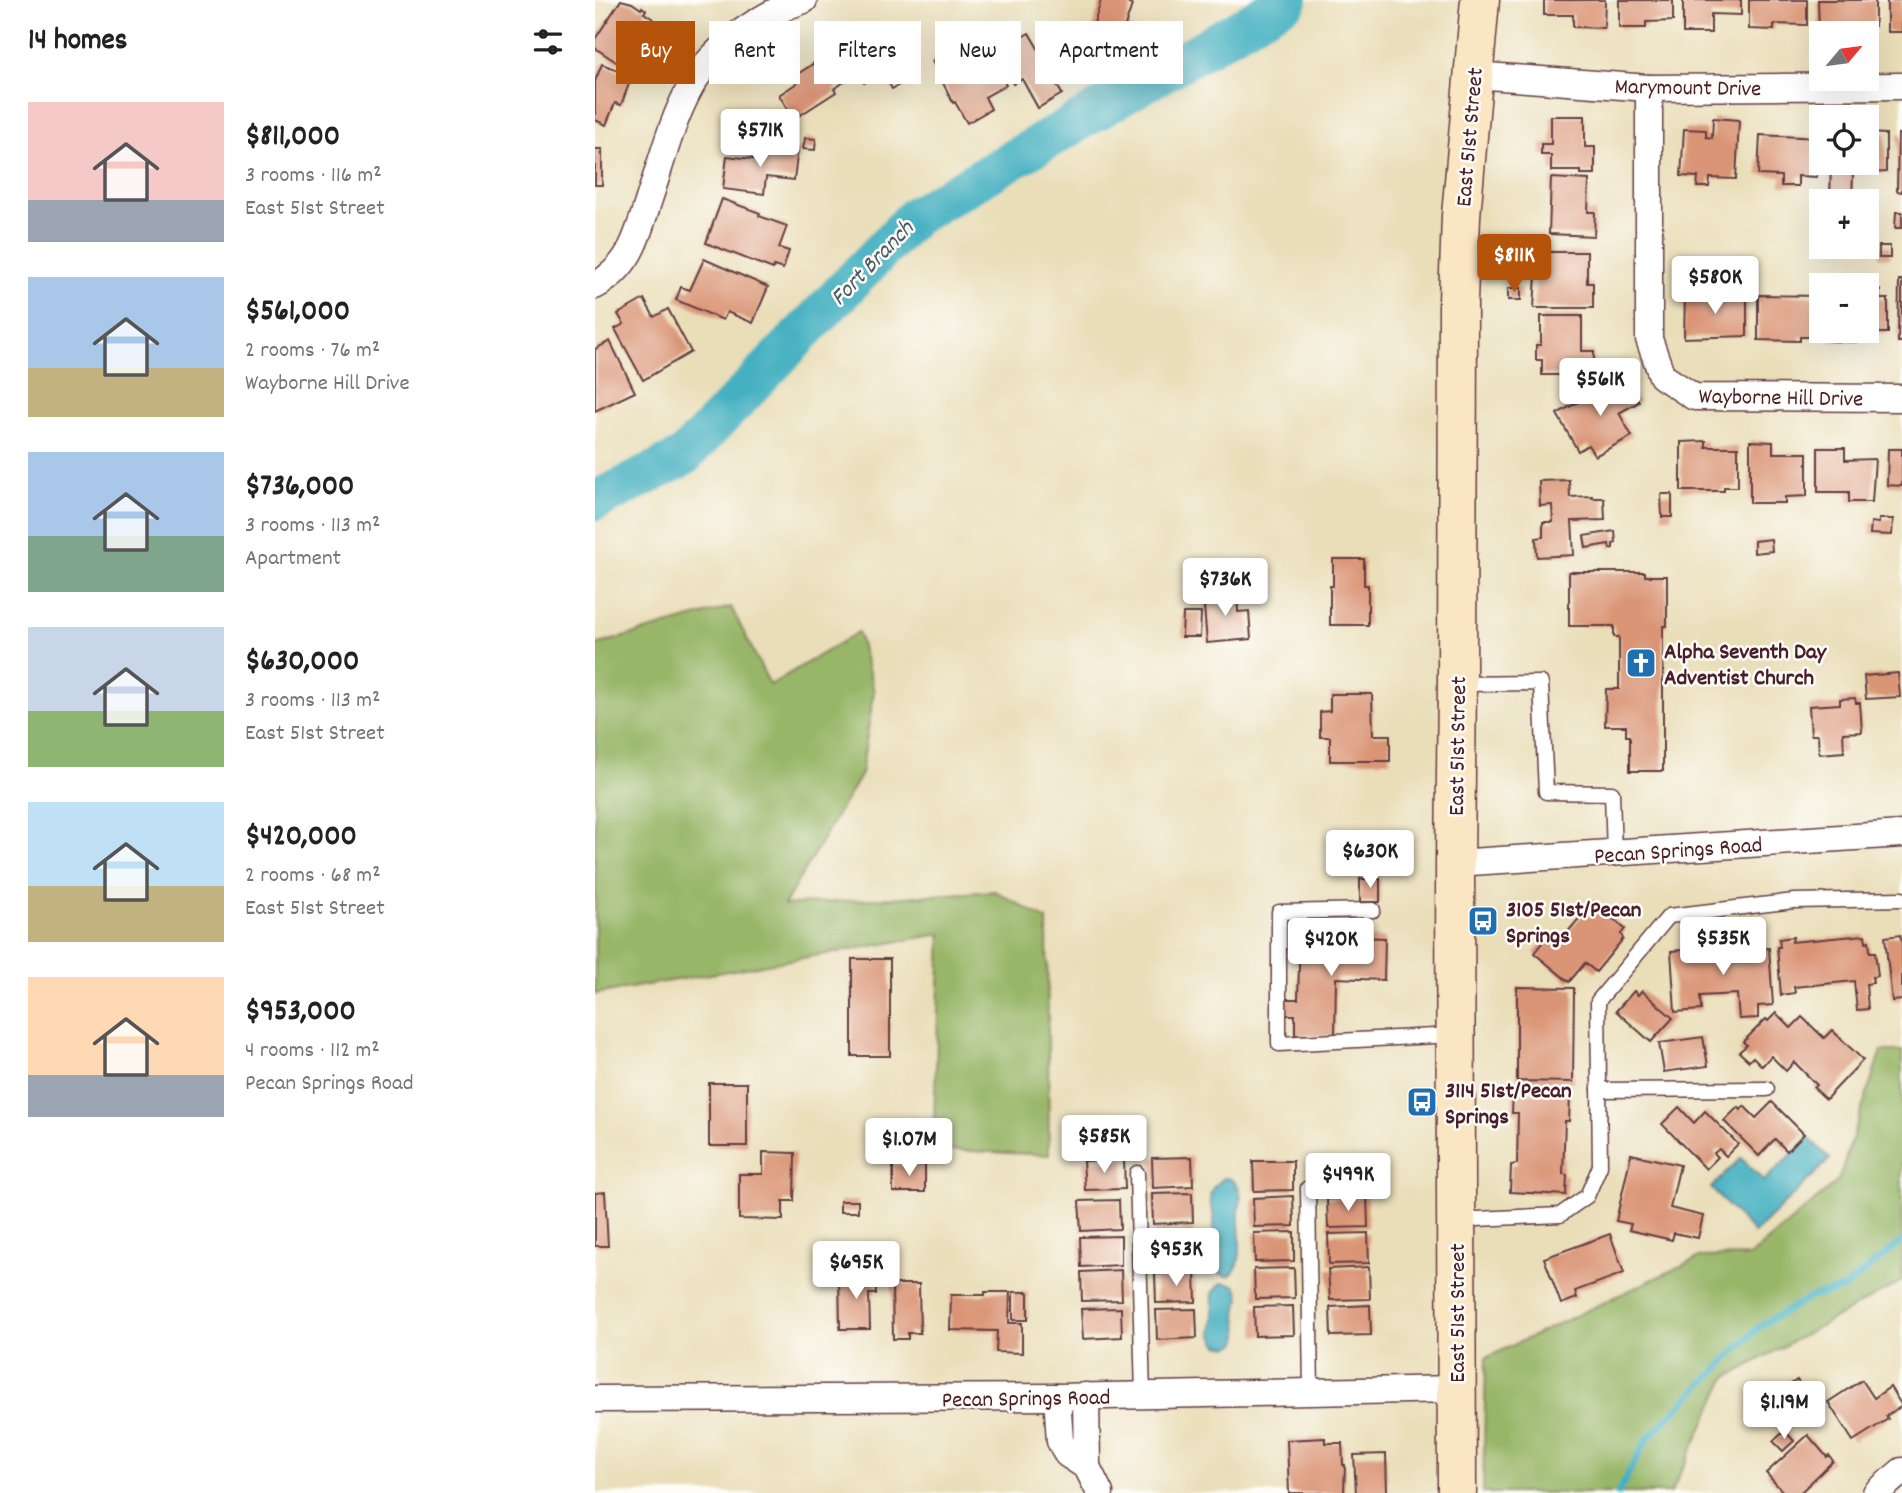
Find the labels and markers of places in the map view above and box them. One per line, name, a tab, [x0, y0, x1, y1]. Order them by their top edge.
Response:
pin: $571K	[711, 110, 809, 169]
pin: $811K	[1465, 234, 1563, 294]
pin: $580K	[1666, 256, 1764, 316]
pin: $561K	[1551, 358, 1649, 418]
pin: $736K	[1176, 558, 1274, 618]
place label: Alpha Seventh Day Adventist Church	[1664, 637, 1828, 696]
church icon: Alpha Seventh Day Adventist Church	[1624, 646, 1658, 680]
pin: $630K	[1321, 830, 1419, 890]
place label: 3105 51st/Pecan Springs	[1506, 895, 1642, 954]
bus stop icon: 3105 51st/Pecan Springs	[1466, 904, 1500, 938]
pin: $420K	[1282, 918, 1380, 978]
pin: $535K	[1674, 918, 1772, 977]
place label: 3114 51st/Pecan Springs	[1445, 1076, 1572, 1135]
bus stop icon: 3114 51st/Pecan Springs	[1405, 1085, 1439, 1119]
pin: $585K	[1055, 1116, 1153, 1175]
pin: $1.07M	[852, 1118, 966, 1178]
pin: $499K	[1299, 1154, 1397, 1213]
pin: $953K	[1127, 1228, 1225, 1288]
pin: $695K	[807, 1242, 905, 1301]
pin: $1.19M	[1727, 1382, 1841, 1441]

